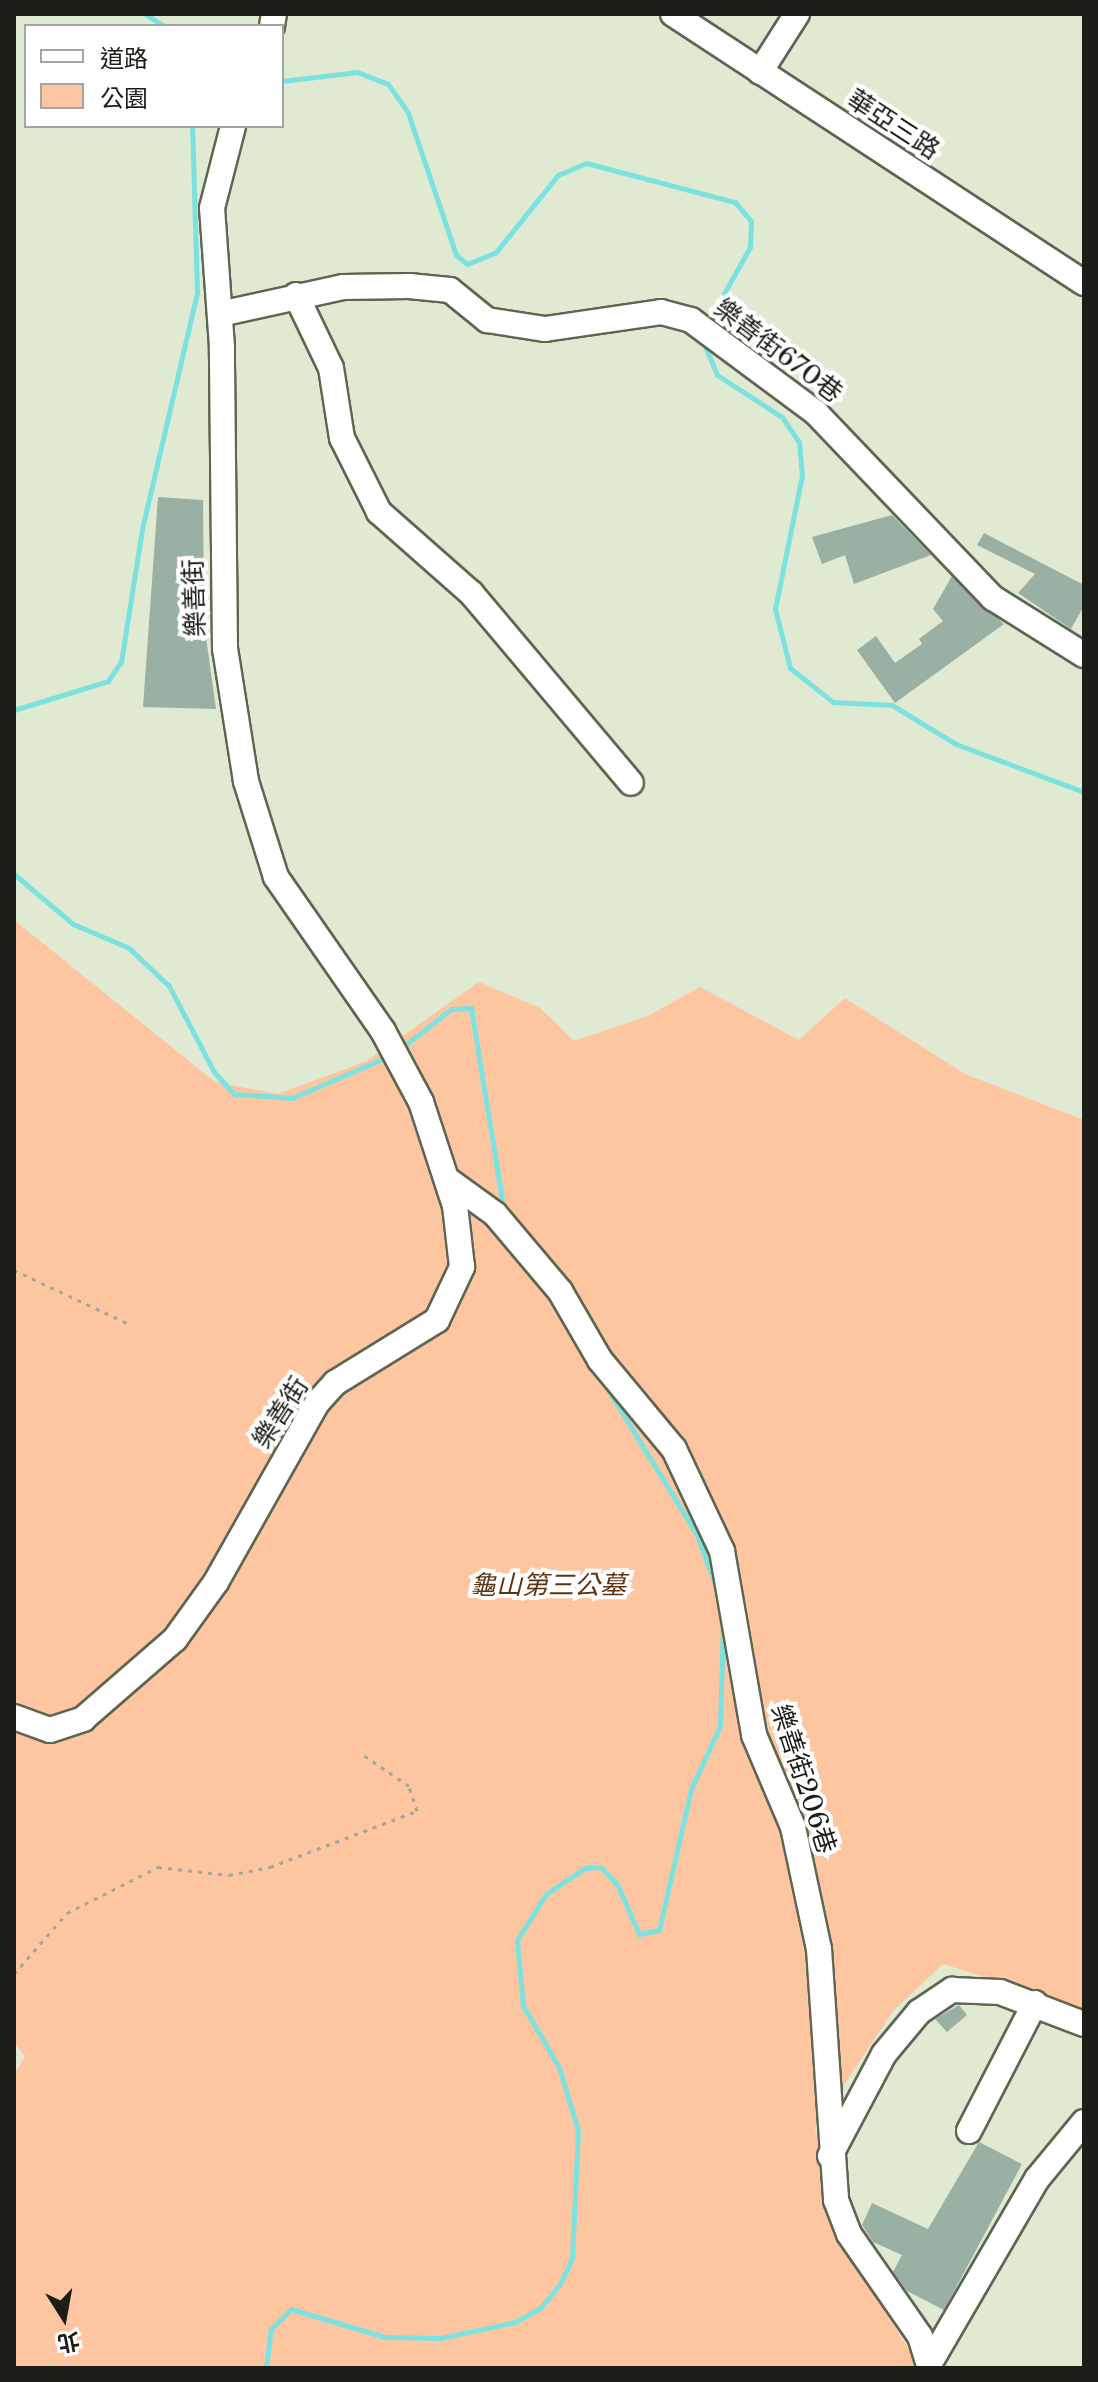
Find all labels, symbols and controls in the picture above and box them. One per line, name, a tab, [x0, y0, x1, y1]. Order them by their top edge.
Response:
legend	[24, 24, 284, 128]
text: 道路	[100, 44, 148, 73]
text: 公園	[100, 84, 148, 113]
street label: 華亞三路	[841, 84, 945, 166]
street label: 樂善街670巷	[708, 293, 848, 409]
street label: 樂善街	[178, 558, 212, 638]
street label: 樂善街	[247, 1372, 315, 1454]
park label: 龜山第三公墓	[470, 1570, 626, 1602]
street label: 樂善街206巷	[764, 1700, 842, 1858]
north arrow	[24, 2278, 104, 2358]
text: 北	[55, 2327, 82, 2357]

